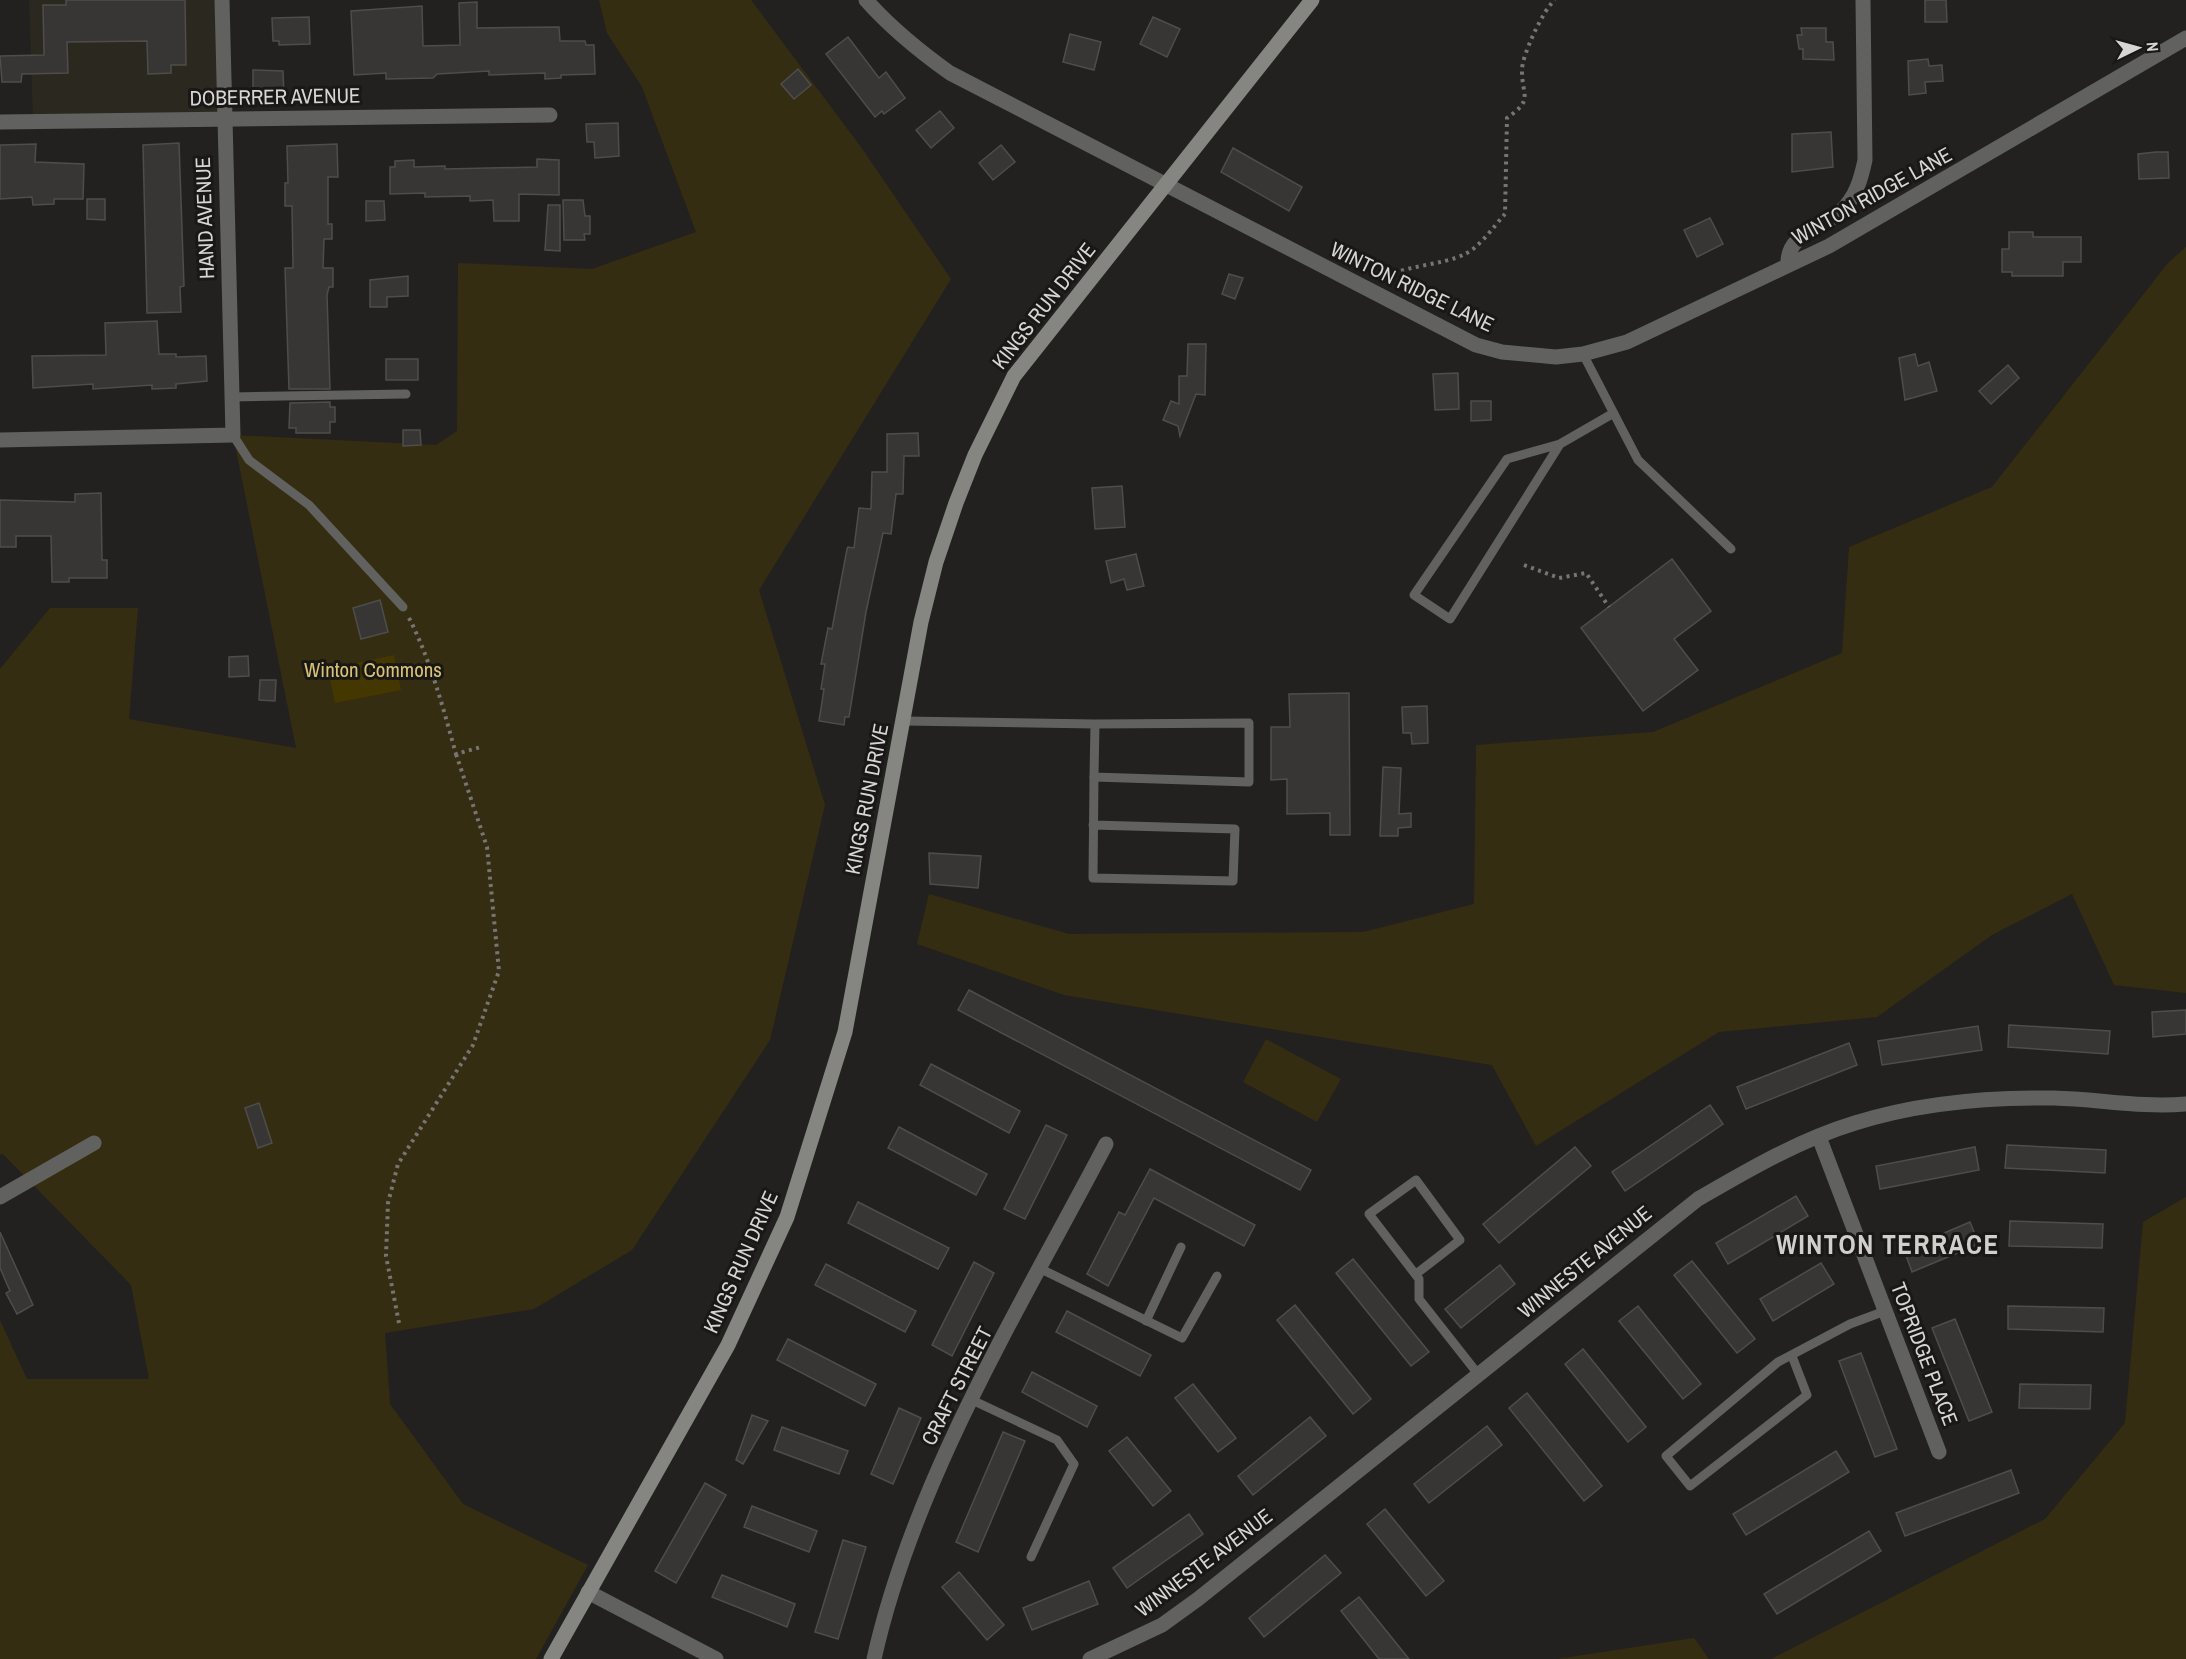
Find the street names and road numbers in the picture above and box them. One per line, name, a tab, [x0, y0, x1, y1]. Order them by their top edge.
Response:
street label: DOBERRER AVENUE	[189, 81, 361, 112]
street label: WINTON RIDGE LANE	[1787, 140, 1957, 252]
street label: HAND AVENUE	[188, 156, 221, 280]
street label: WINTON RIDGE LANE	[1326, 234, 1499, 339]
street label: KINGS RUN DRIVE	[985, 236, 1102, 375]
street label: KINGS RUN DRIVE	[838, 721, 895, 877]
street label: KINGS RUN DRIVE	[696, 1186, 785, 1338]
street label: WINNESTE AVENUE	[1512, 1199, 1658, 1325]
street label: TOPRIDGE PLACE	[1884, 1278, 1965, 1429]
street label: CRAFT STREET	[914, 1321, 999, 1450]
street label: WINNESTE AVENUE	[1129, 1502, 1278, 1624]

